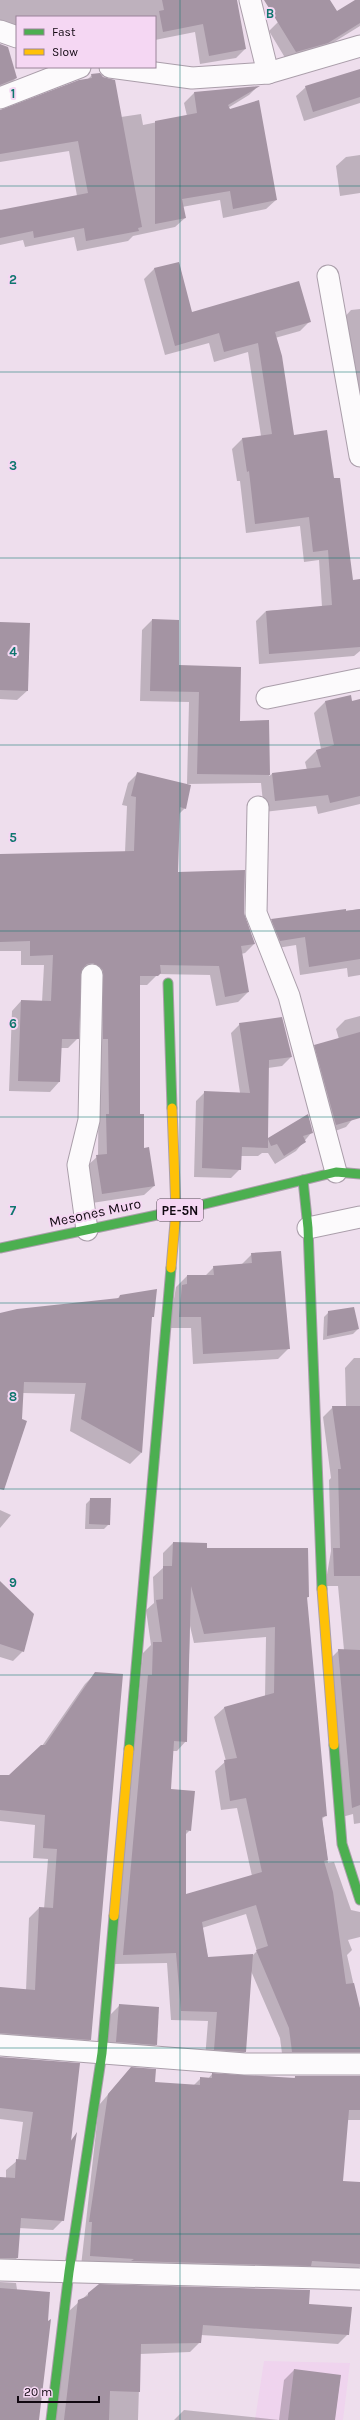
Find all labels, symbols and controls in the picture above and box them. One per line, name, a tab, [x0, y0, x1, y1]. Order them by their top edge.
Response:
text: B	[266, 6, 274, 21]
legend	[16, 16, 156, 68]
text: Fast	[52, 25, 76, 39]
text: Slow	[52, 45, 78, 59]
text: 1	[11, 86, 15, 101]
text: 2	[9, 272, 17, 287]
text: 3	[9, 458, 17, 473]
text: 4	[9, 644, 17, 659]
text: 5	[9, 830, 17, 845]
text: 6	[9, 1016, 17, 1031]
street label: Mesones Muro	[48, 1195, 142, 1231]
road number: PE-5N	[157, 1199, 203, 1221]
text: 7	[10, 1203, 17, 1218]
text: 8	[9, 1389, 17, 1404]
text: 9	[9, 1575, 17, 1590]
scale bar	[18, 2378, 99, 2404]
text: 20 m	[24, 2385, 52, 2399]

